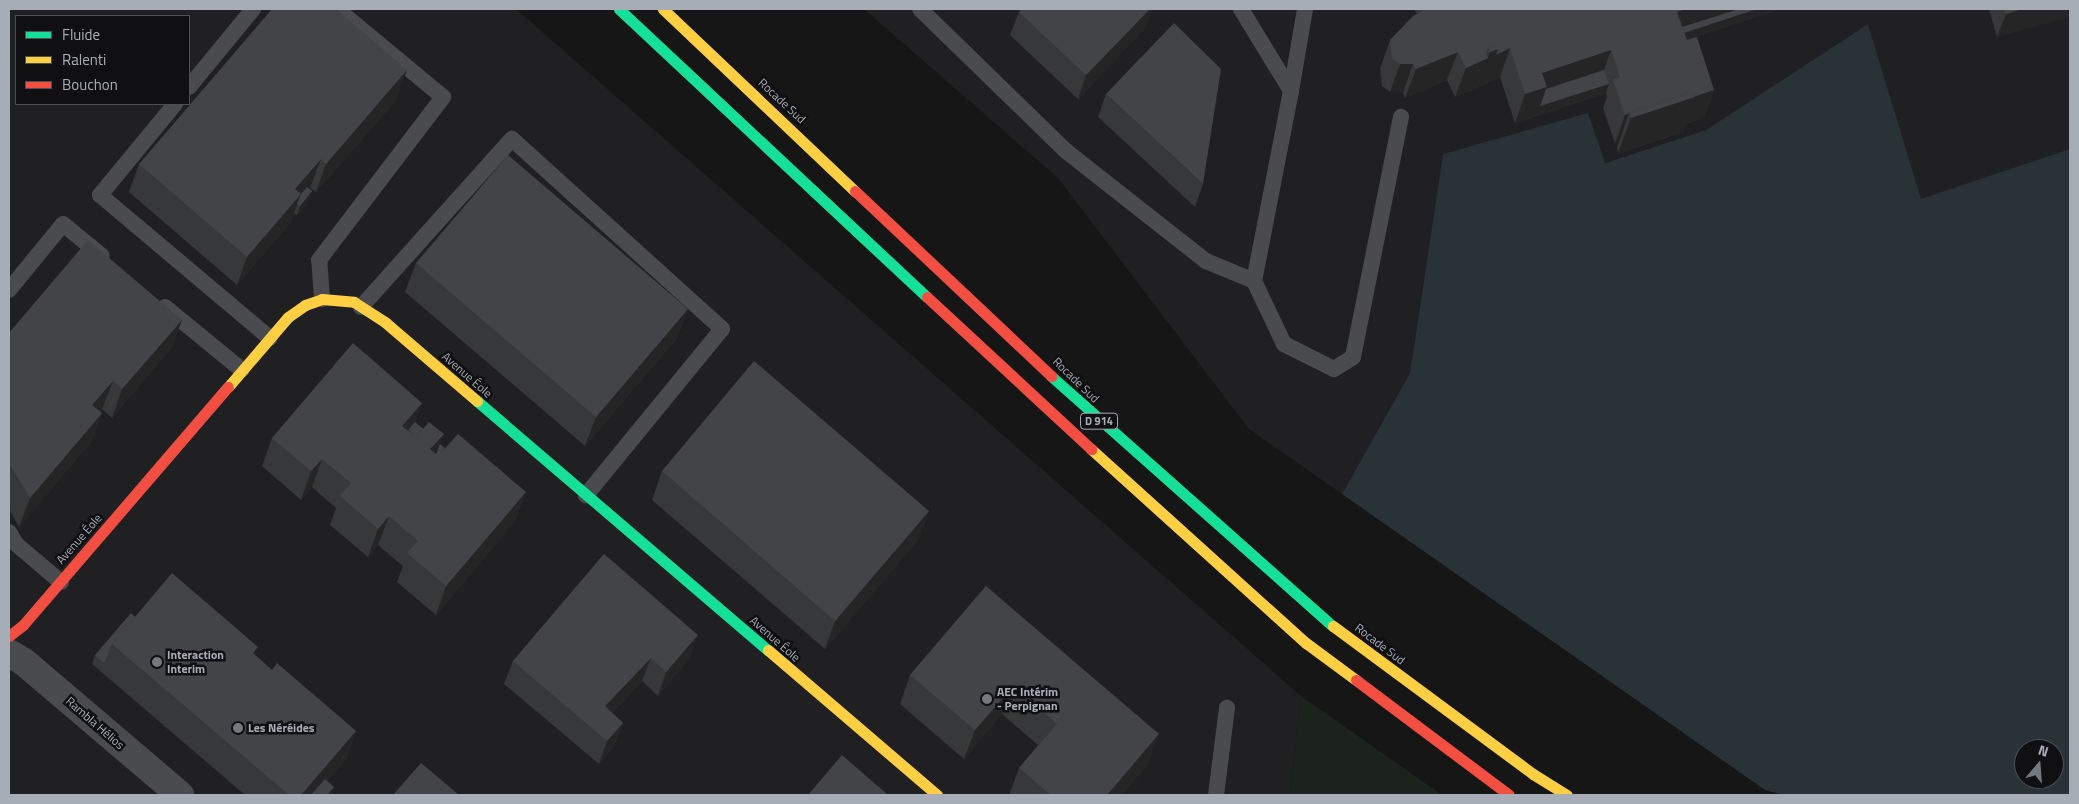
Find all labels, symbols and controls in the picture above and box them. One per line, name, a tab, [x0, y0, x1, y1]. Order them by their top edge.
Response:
legend	[15, 15, 190, 105]
text: Fluide	[62, 23, 100, 46]
text: Ralenti	[62, 48, 106, 71]
text: Bouchon	[62, 73, 118, 96]
street label: Rocade Sud	[755, 76, 809, 126]
street label: Avenue Éole	[439, 349, 495, 401]
street label: Rocade Sud	[1050, 354, 1102, 406]
road number: D 914	[1079, 412, 1119, 430]
street label: Avenue Éole	[53, 511, 105, 567]
street label: Avenue Éole	[747, 613, 803, 665]
street label: Rocade Sud	[1352, 620, 1408, 668]
place label: Interaction Interim	[167, 648, 224, 676]
marker: Interaction Interim	[151, 656, 163, 668]
place label: AEC Intérim - Perpignan	[997, 685, 1058, 713]
marker: AEC Intérim - Perpignan	[981, 693, 993, 705]
street label: Rambla Hélios	[63, 694, 127, 752]
place label: Les Néréides	[248, 721, 315, 735]
marker: Les Néréides	[232, 722, 244, 734]
north arrow	[2014, 739, 2064, 789]
text: N	[2036, 739, 2051, 762]

